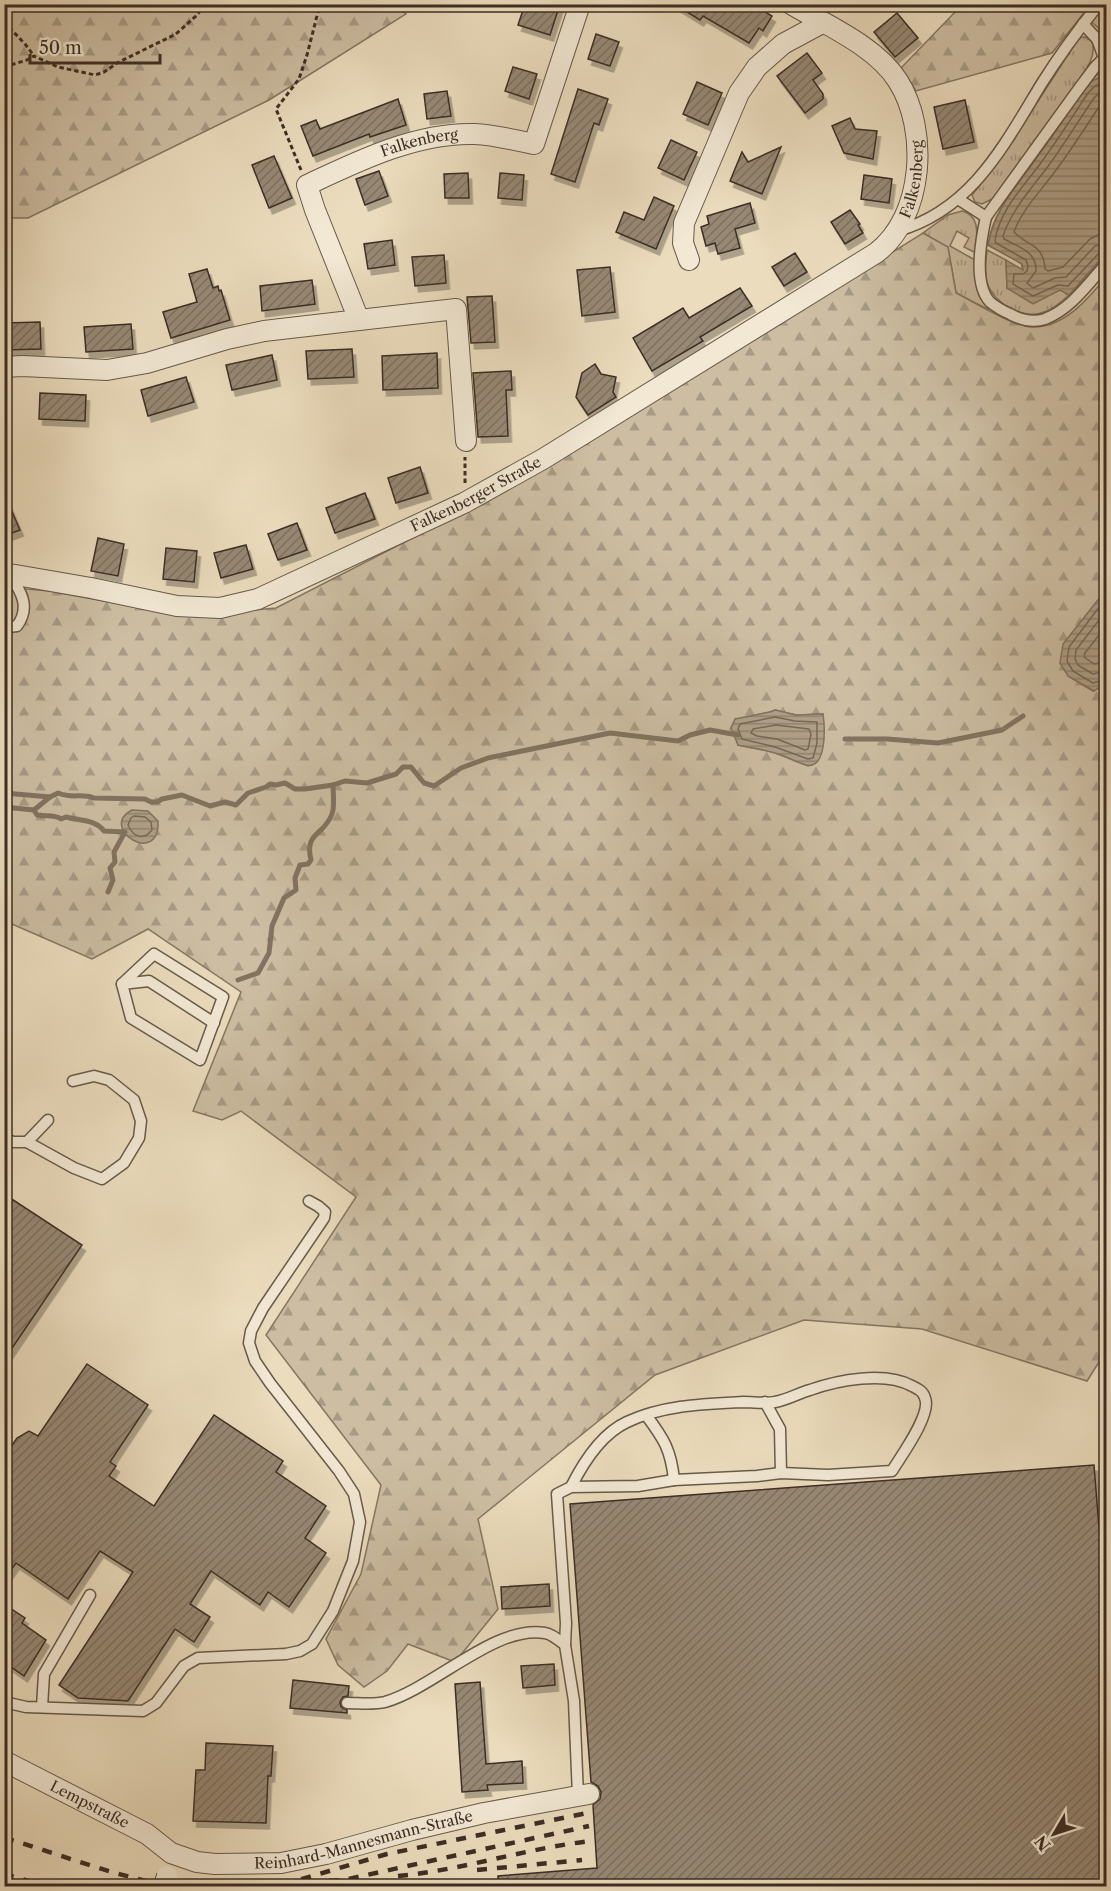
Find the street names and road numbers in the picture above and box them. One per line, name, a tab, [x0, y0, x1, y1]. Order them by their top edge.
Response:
street label: Falkenberg	[378, 124, 459, 161]
street label: Falkenberg	[895, 139, 927, 221]
street label: Falkenberger Straße	[407, 452, 544, 536]
street label: Lempstraße	[47, 1776, 132, 1832]
street label: Reinhard-Mannesmann-Straße	[254, 1806, 475, 1872]

